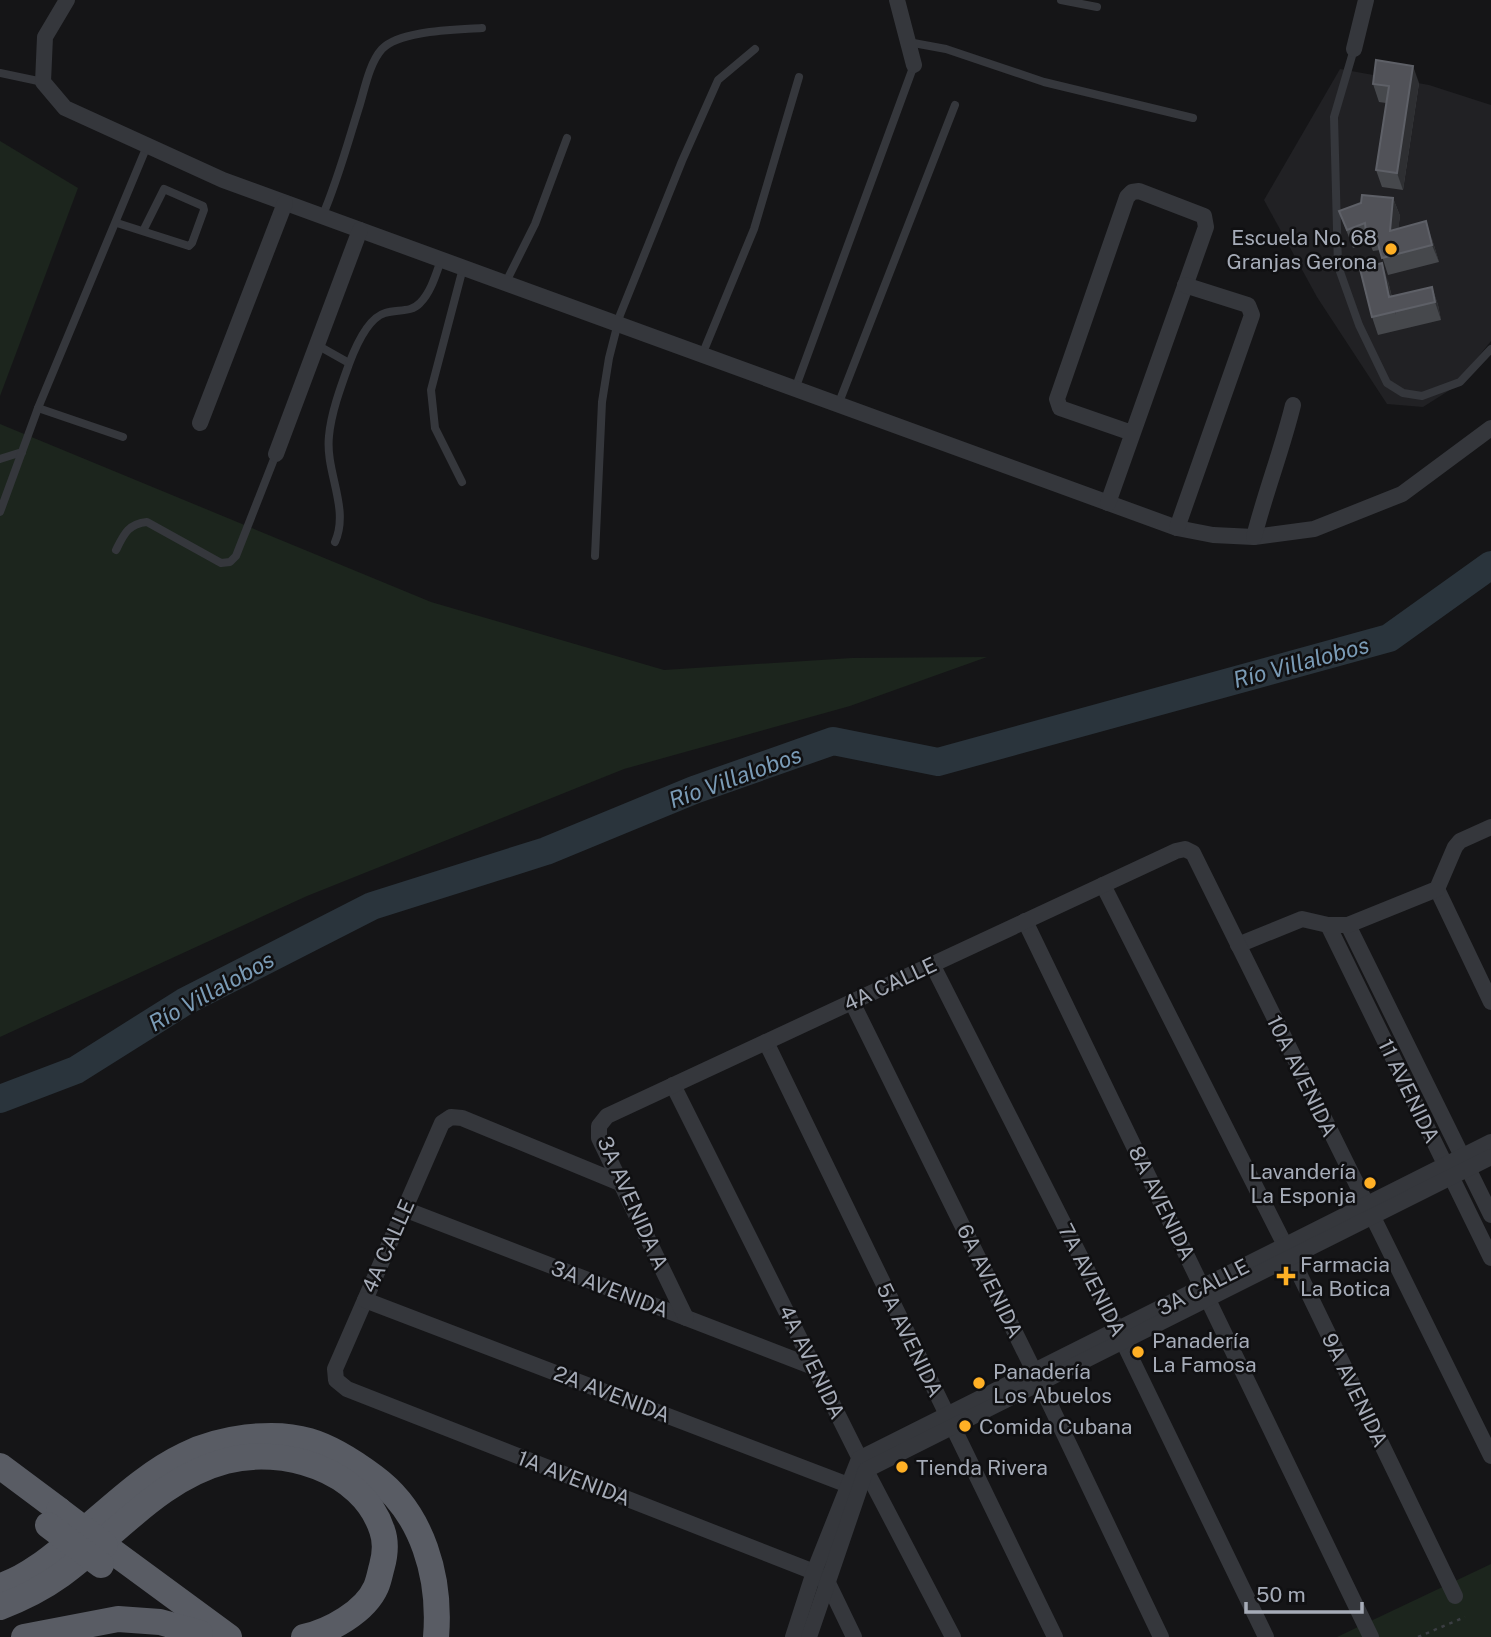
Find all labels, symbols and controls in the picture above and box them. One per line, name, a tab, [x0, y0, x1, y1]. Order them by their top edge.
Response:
place label: Escuela No. 68 Granjas Gerona	[1226, 225, 1377, 274]
marker: Escuela No. 68 Granjas Gerona	[1383, 241, 1399, 257]
water label: Río Villalobos	[1230, 631, 1372, 693]
water label: Río Villalobos	[665, 740, 805, 814]
water label: Río Villalobos	[143, 945, 279, 1037]
street label: 4A CALLE	[840, 952, 940, 1016]
street label: 10A AVENIDA	[1262, 1011, 1342, 1141]
street label: 11 AVENIDA	[1373, 1035, 1445, 1147]
street label: 3A AVENIDA A	[592, 1132, 674, 1274]
street label: 8A AVENIDA	[1124, 1142, 1200, 1264]
place label: Lavandería La Esponja	[1250, 1159, 1356, 1208]
marker: Lavandería La Esponja	[1362, 1175, 1378, 1191]
street label: 4A CALLE	[356, 1195, 420, 1297]
street label: 7A AVENIDA	[1053, 1219, 1131, 1341]
street label: 6A AVENIDA	[952, 1220, 1028, 1342]
place label: Farmacia La Botica	[1300, 1252, 1390, 1301]
street label: 3A CALLE	[1153, 1253, 1253, 1321]
street label: 3A AVENIDA	[548, 1255, 672, 1323]
marker: Farmacia La Botica	[1278, 1268, 1294, 1284]
street label: 5A AVENIDA	[872, 1279, 948, 1401]
street label: 4A AVENIDA	[774, 1301, 850, 1423]
place label: Panadería La Famosa	[1152, 1328, 1257, 1377]
street label: 9A AVENIDA	[1317, 1329, 1393, 1451]
marker: Panadería La Famosa	[1130, 1344, 1146, 1360]
place label: Panadería Los Abuelos	[993, 1359, 1112, 1408]
street label: 2A AVENIDA	[550, 1360, 674, 1428]
marker: Panadería Los Abuelos	[971, 1375, 987, 1391]
place label: Comida Cubana	[979, 1414, 1132, 1439]
marker: Comida Cubana	[957, 1418, 973, 1434]
street label: 1A AVENIDA	[514, 1445, 634, 1511]
place label: Tienda Rivera	[916, 1455, 1048, 1480]
marker: Tienda Rivera	[894, 1459, 910, 1475]
scale bar	[1246, 1570, 1362, 1614]
text: 50 m	[1256, 1582, 1306, 1607]

